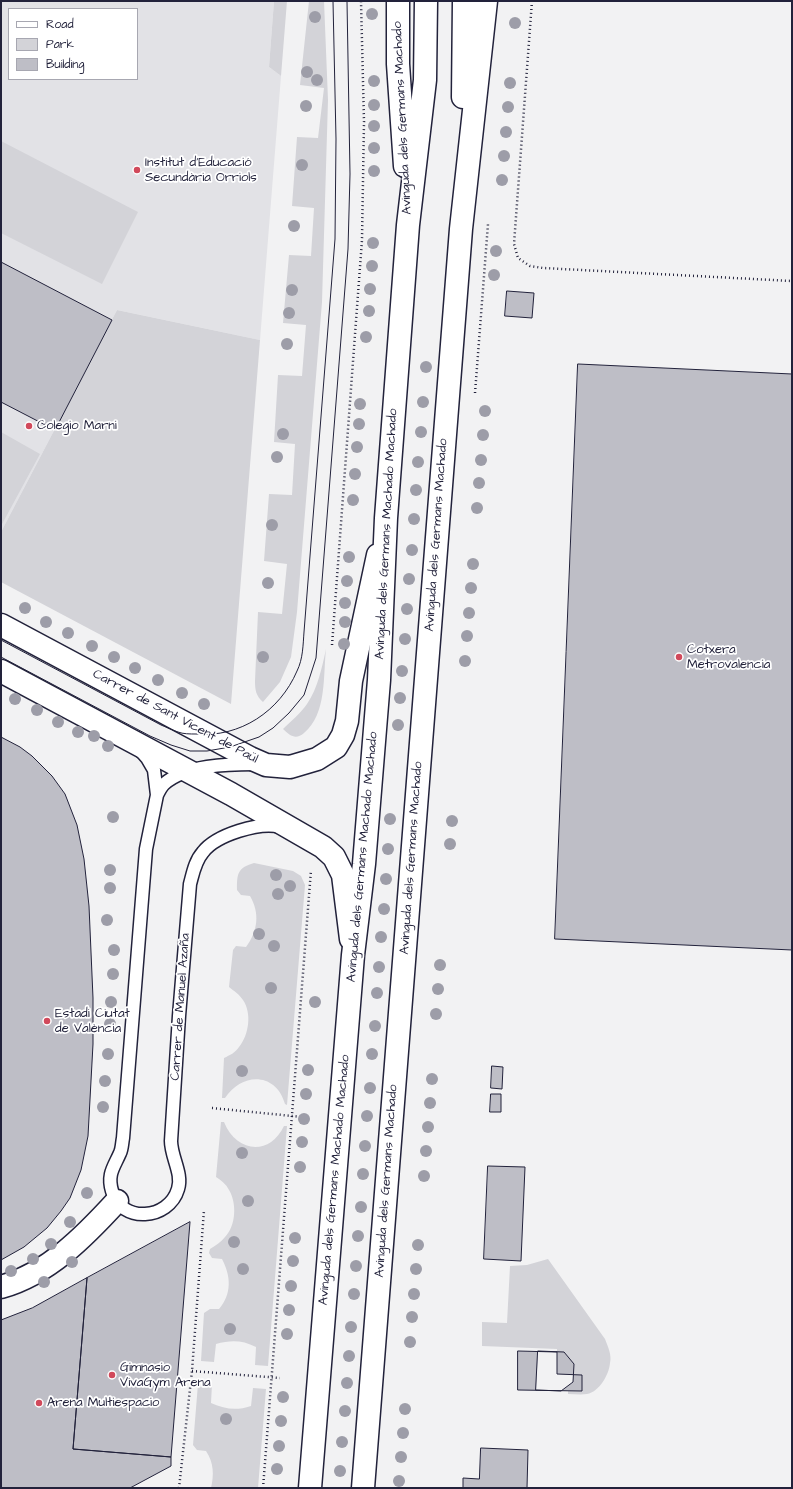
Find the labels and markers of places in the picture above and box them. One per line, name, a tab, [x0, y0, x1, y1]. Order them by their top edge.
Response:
place label: Institut d'Educació Secundària Orriols	[145, 155, 257, 186]
marker: Institut d'Educació Secundària Orriols	[132, 165, 142, 175]
place label: Colegio Marni	[37, 418, 117, 434]
marker: Colegio Marni	[24, 421, 34, 431]
place label: Cotxera Metrovalencia	[687, 642, 770, 673]
marker: Cotxera Metrovalencia	[674, 652, 684, 662]
place label: Estadi Ciutat de València	[55, 1006, 130, 1037]
marker: Estadi Ciutat de València	[42, 1016, 52, 1026]
place label: Gimnasio VivaGym Arena	[120, 1360, 211, 1391]
marker: Gimnasio VivaGym Arena	[107, 1370, 117, 1380]
place label: Arena Multiespacio	[47, 1395, 159, 1411]
marker: Arena Multiespacio	[34, 1398, 44, 1408]

